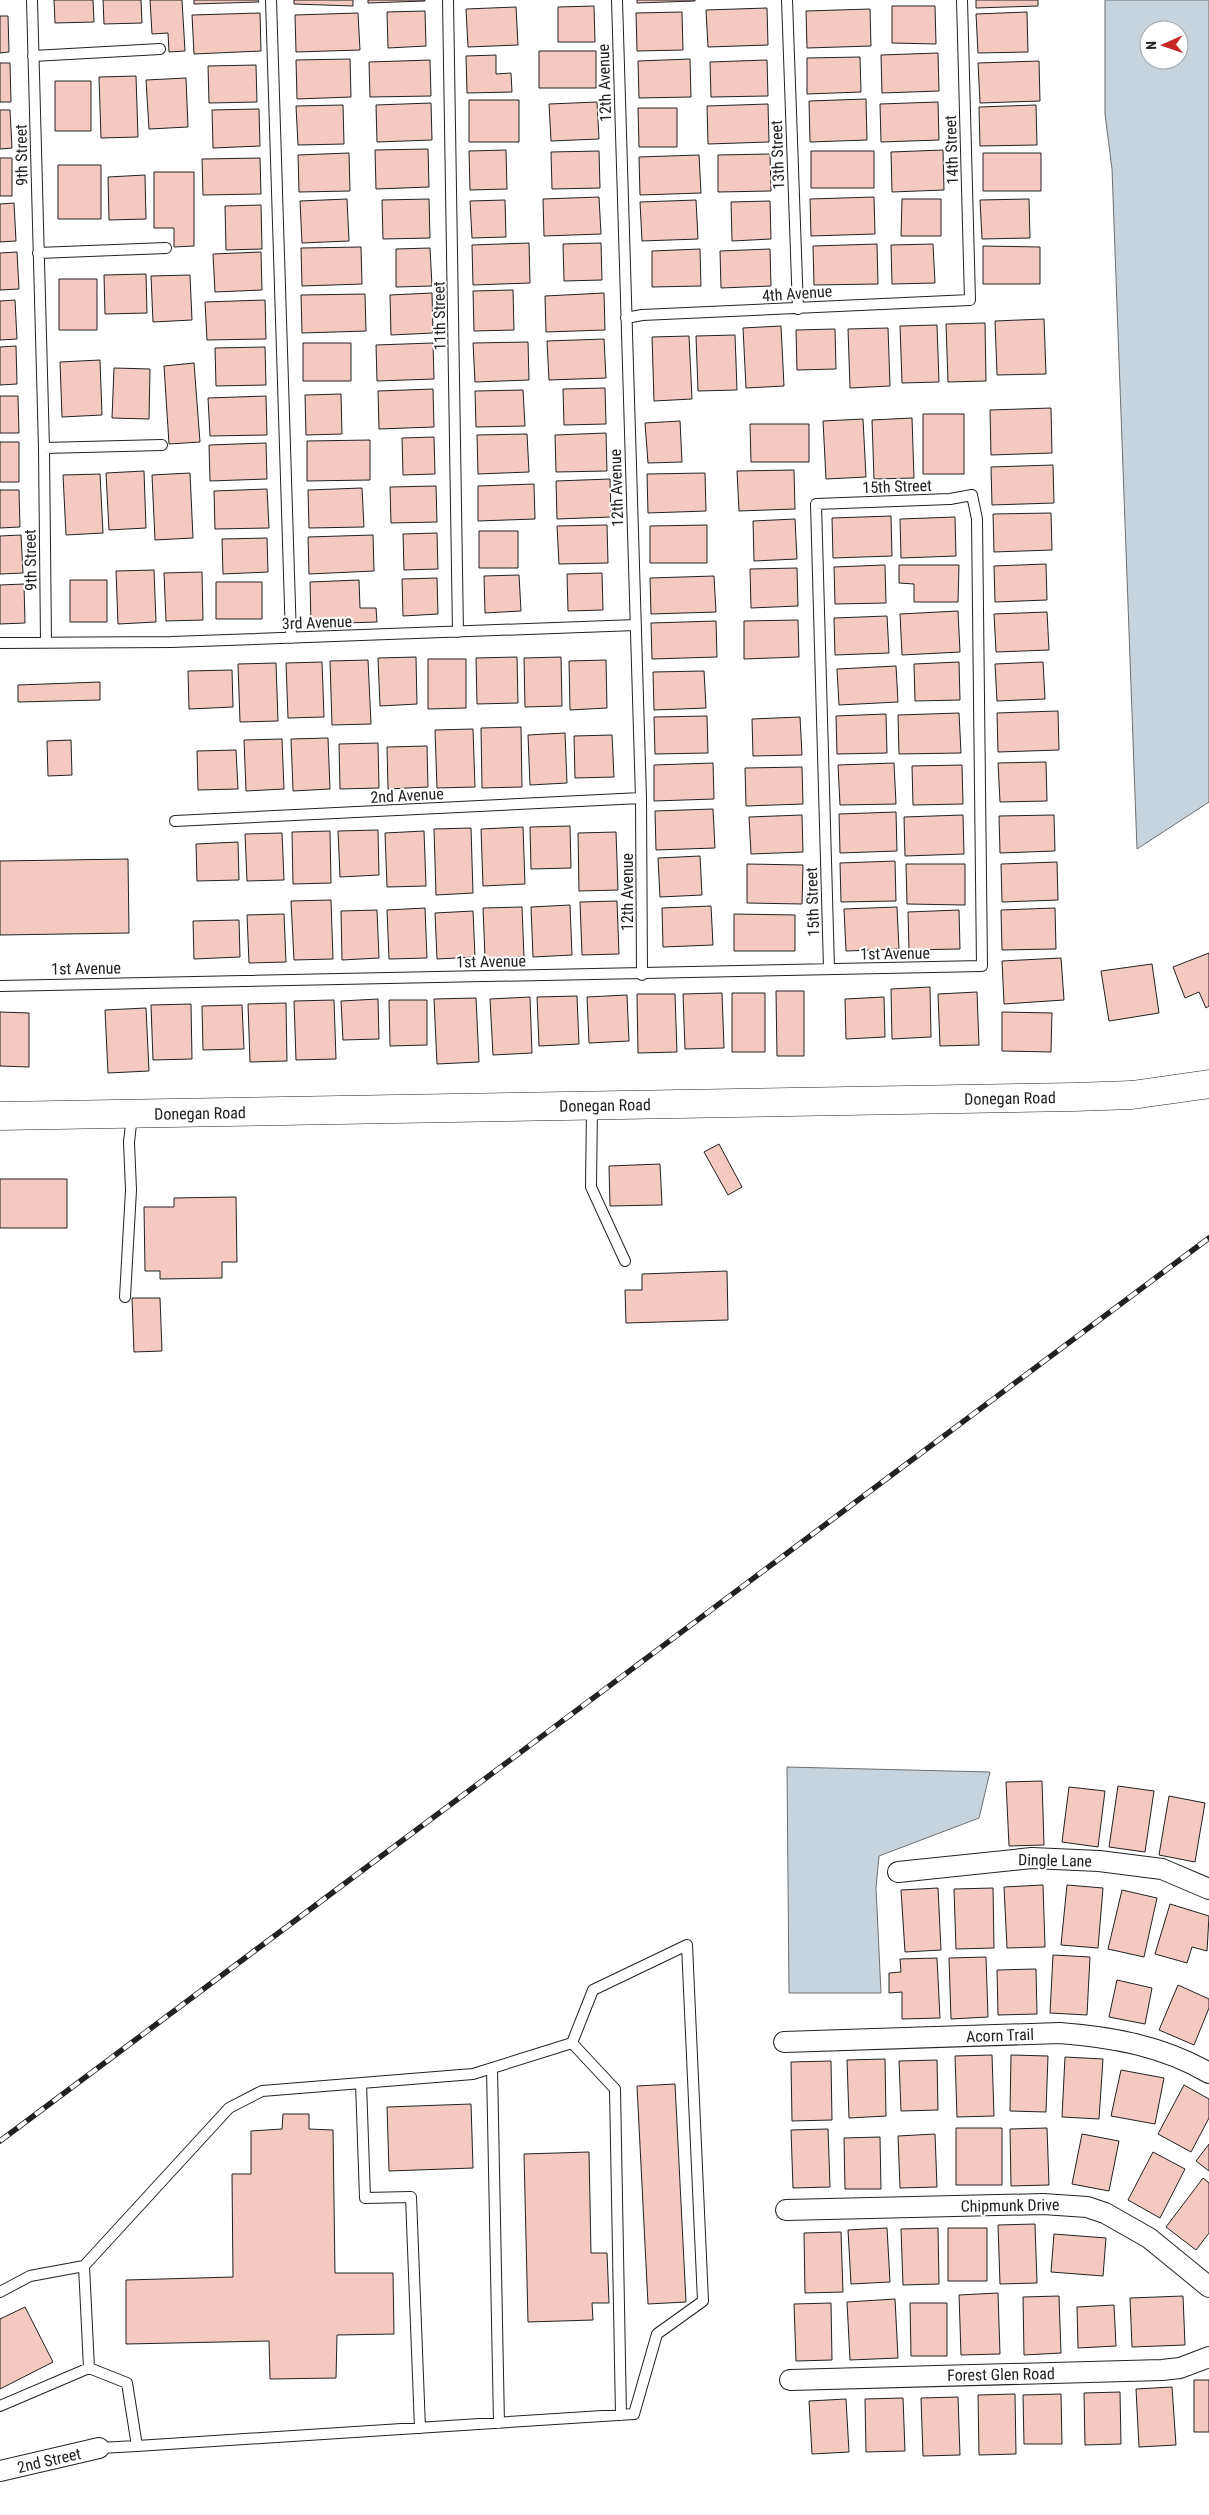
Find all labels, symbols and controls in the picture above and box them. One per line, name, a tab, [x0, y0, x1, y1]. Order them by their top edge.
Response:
north arrow	[1139, 20, 1189, 70]
text: N	[1143, 41, 1159, 50]
street label: 12th Avenue	[594, 44, 615, 122]
street label: 14th Street	[941, 115, 962, 185]
street label: 13th Street	[767, 120, 788, 190]
street label: 9th Street	[11, 124, 32, 186]
street label: 11th Street	[429, 281, 450, 351]
street label: 4th Avenue	[761, 282, 833, 305]
street label: 12th Avenue	[606, 449, 627, 527]
street label: 15th Street	[862, 476, 932, 497]
street label: 9th Street	[20, 529, 41, 591]
street label: 3rd Avenue	[282, 612, 352, 633]
street label: 2nd Avenue	[370, 784, 444, 807]
street label: 12th Avenue	[618, 853, 637, 931]
street label: 15th Street	[802, 867, 823, 937]
street label: 1st Avenue	[860, 943, 930, 964]
street label: 1st Avenue	[456, 951, 526, 972]
street label: 1st Avenue	[51, 958, 121, 979]
street label: Donegan Road	[964, 1088, 1056, 1109]
street label: Donegan Road	[559, 1095, 651, 1116]
street label: Donegan Road	[154, 1103, 246, 1124]
street label: Dingle Lane	[1018, 1850, 1092, 1871]
street label: Acorn Trail	[966, 2025, 1034, 2046]
street label: Chipmunk Drive	[960, 2195, 1060, 2216]
street label: Forest Glen Road	[947, 2364, 1055, 2385]
street label: 2nd Street	[15, 2444, 83, 2477]

